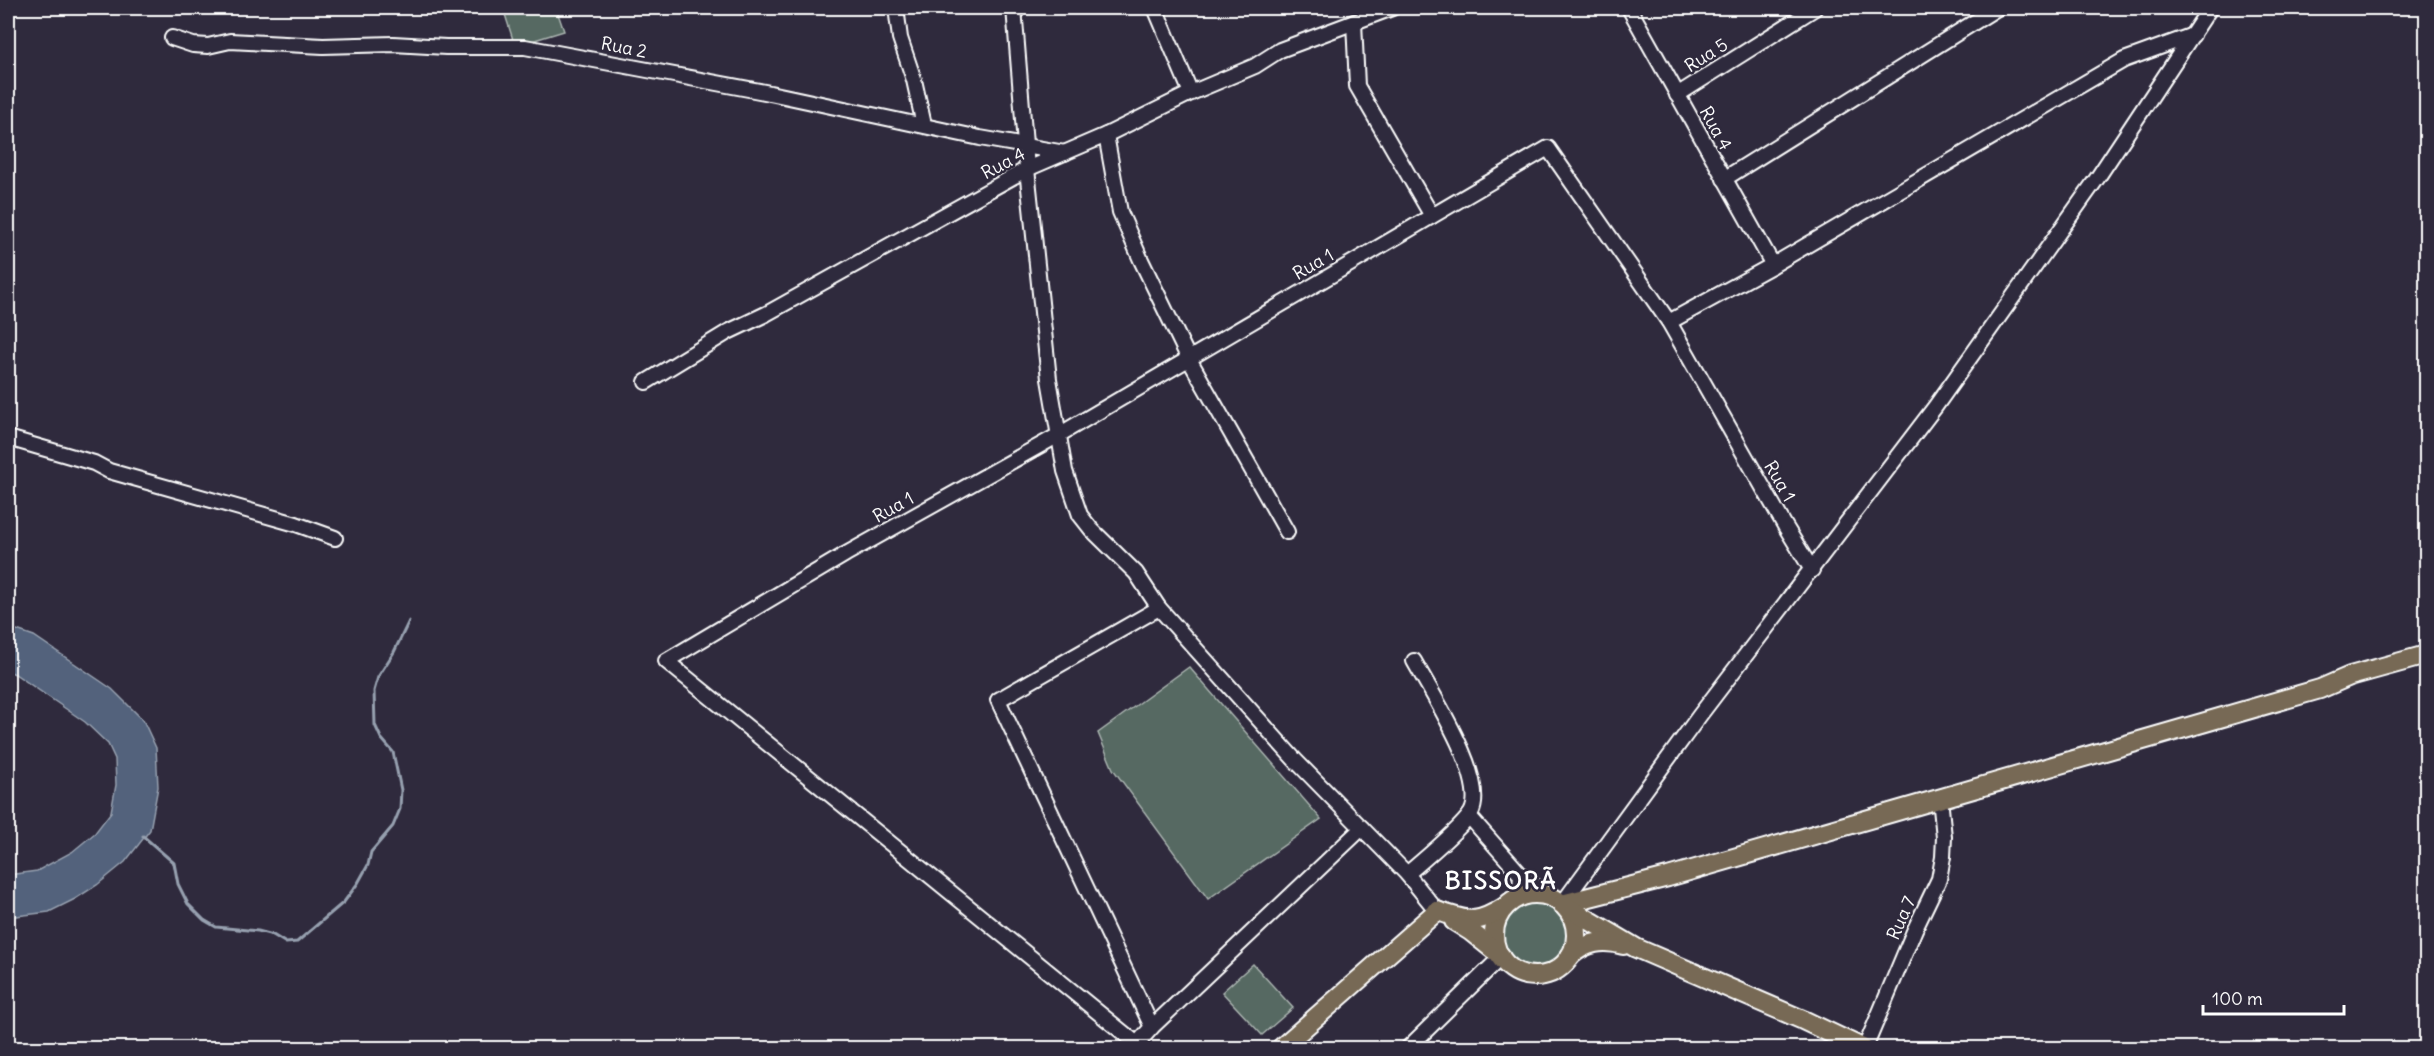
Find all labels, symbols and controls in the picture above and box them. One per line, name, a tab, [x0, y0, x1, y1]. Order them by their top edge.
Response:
street label: Rua 2	[599, 31, 649, 63]
street label: Rua 5	[1680, 33, 1732, 77]
street label: Rua 4	[1695, 102, 1737, 154]
street label: Rua 4	[977, 142, 1029, 184]
street label: Rua 1	[1288, 243, 1338, 285]
street label: Rua 1	[1759, 456, 1801, 506]
street label: Rua 1	[868, 486, 918, 528]
district label: BISSORÃ	[1445, 865, 1557, 895]
street label: Rua 7	[1881, 893, 1921, 943]
scale bar	[2203, 978, 2344, 1016]
text: 100 m	[2212, 987, 2263, 1010]

